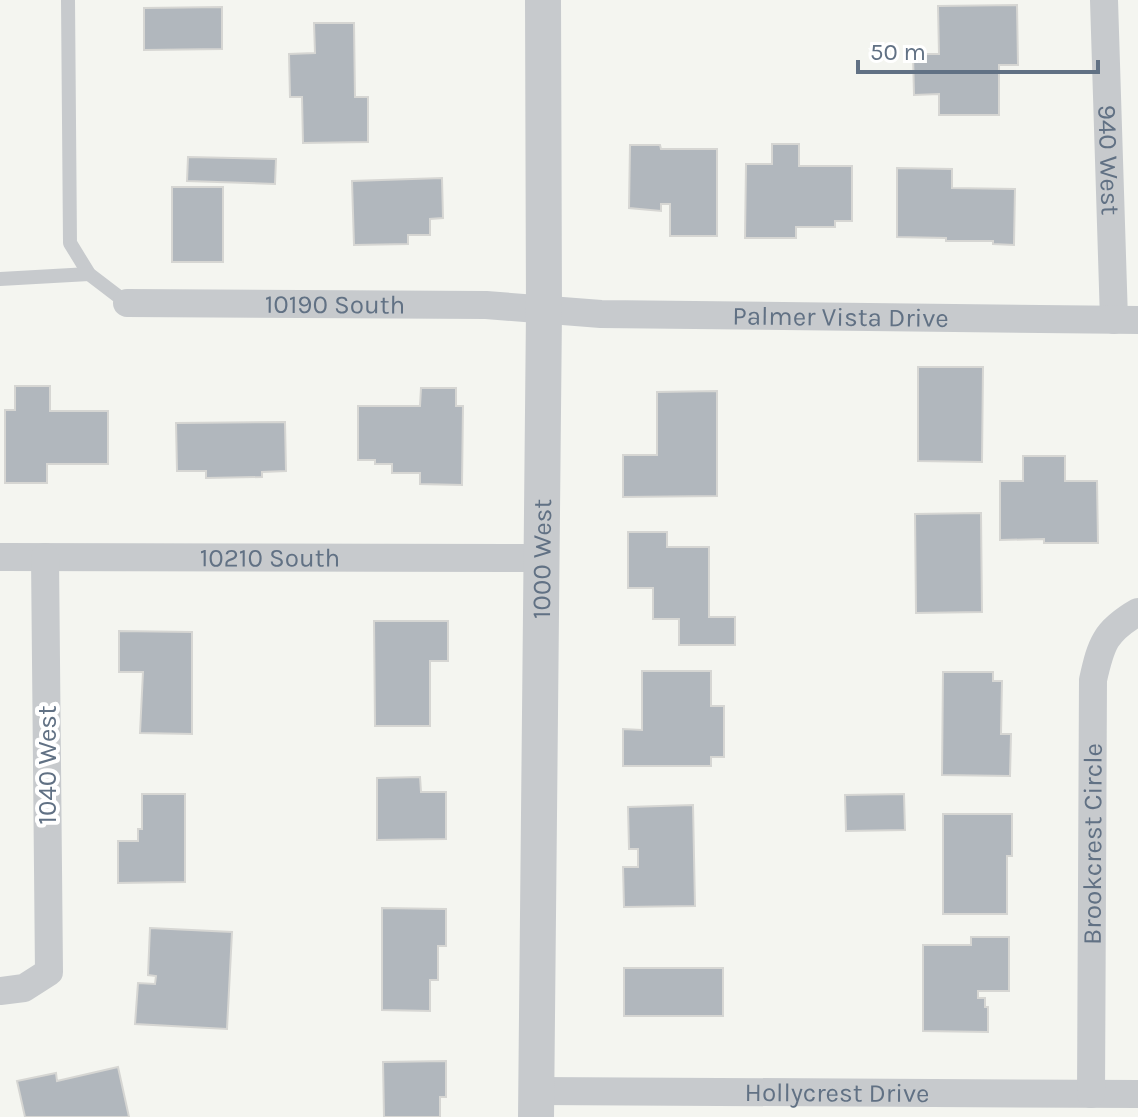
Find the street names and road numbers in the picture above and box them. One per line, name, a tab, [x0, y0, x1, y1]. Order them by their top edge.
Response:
street label: 940 West	[1091, 104, 1126, 216]
street label: 10190 South	[265, 289, 405, 321]
street label: Palmer Vista Drive	[732, 300, 949, 334]
street label: 1000 West	[526, 498, 558, 619]
street label: 10210 South	[200, 542, 340, 574]
street label: 1040 West	[32, 705, 63, 825]
street label: Brookcrest Circle	[1077, 743, 1109, 945]
street label: Hollycrest Drive	[744, 1077, 930, 1109]

